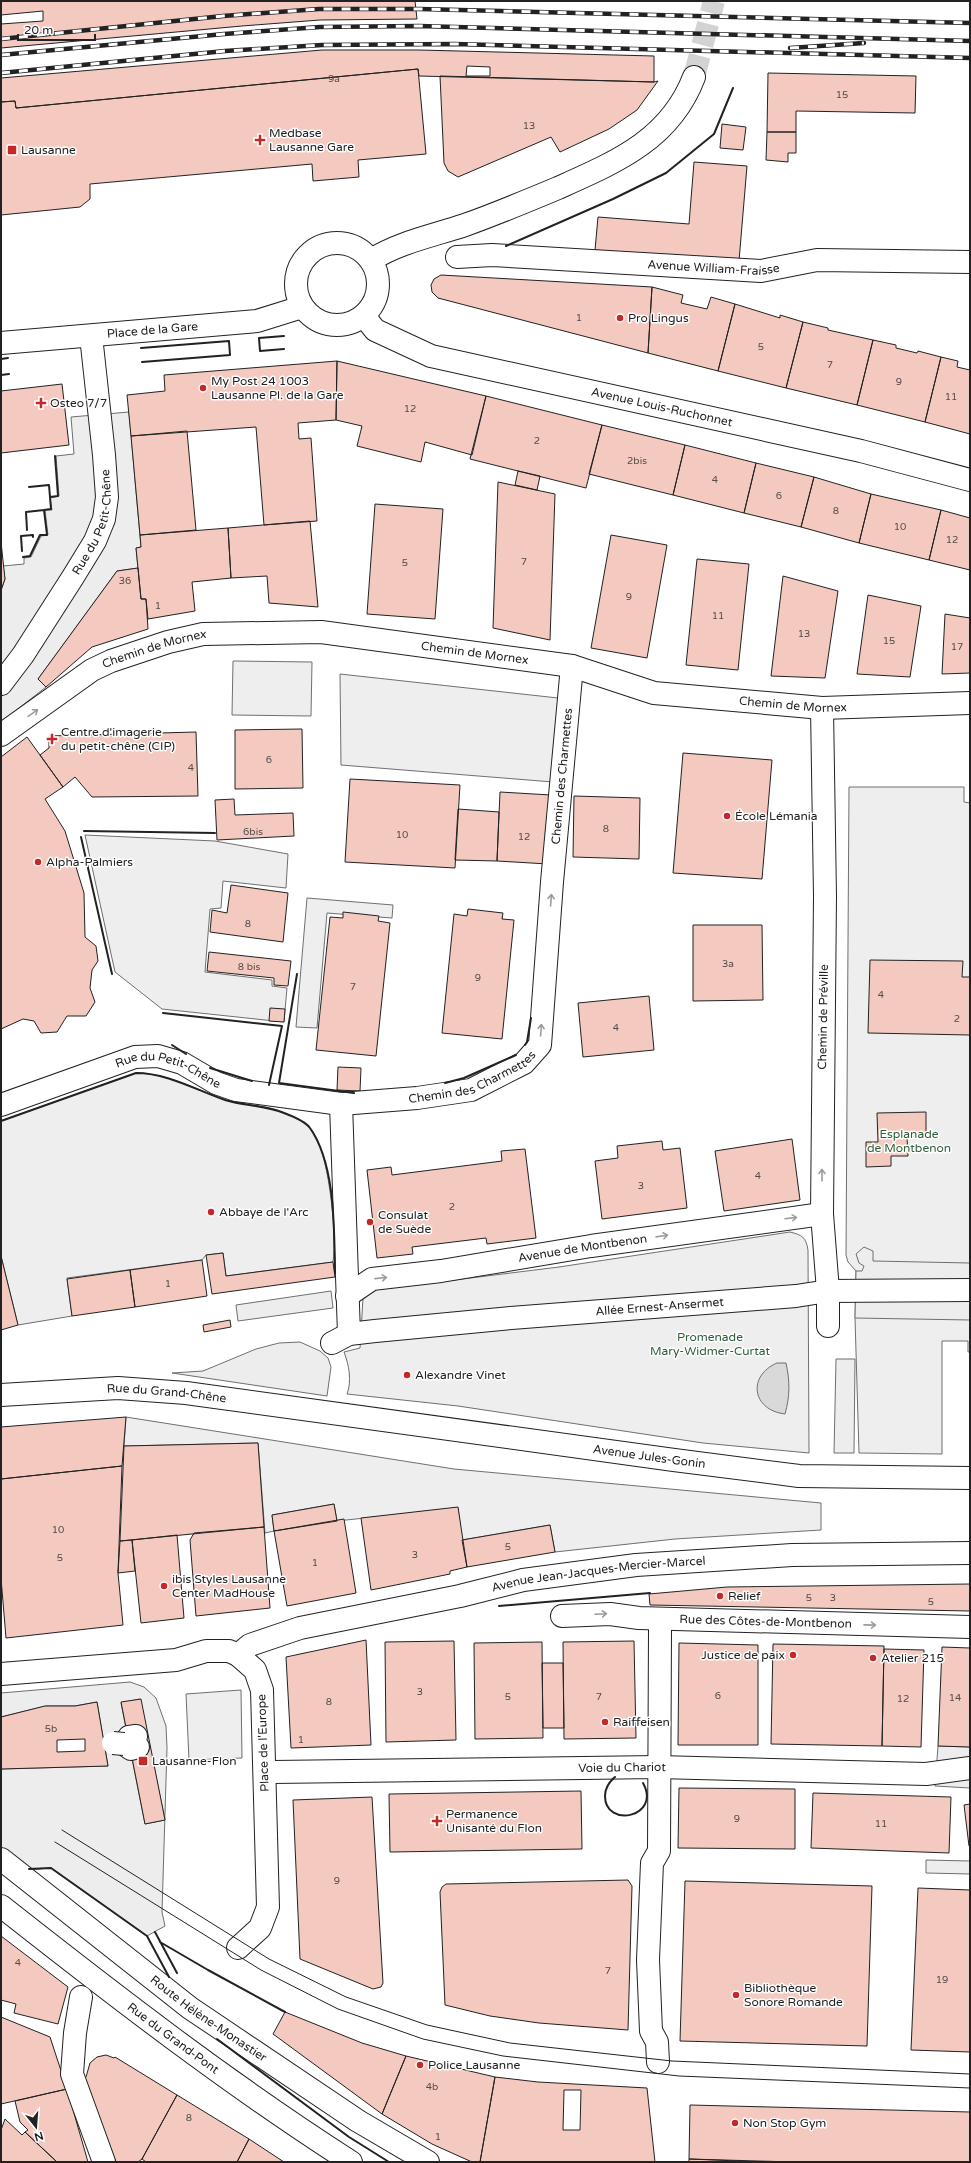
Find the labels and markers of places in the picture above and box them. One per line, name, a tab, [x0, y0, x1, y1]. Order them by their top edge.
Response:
place label: Medbase Lausanne Gare	[269, 126, 354, 154]
marker: Medbase Lausanne Gare	[254, 134, 266, 146]
place label: Lausanne	[21, 143, 76, 157]
marker: Lausanne	[6, 144, 18, 156]
place label: Pro Lingus	[628, 311, 689, 325]
marker: Pro Lingus	[615, 313, 625, 323]
place label: My Post 24 1003 Lausanne Pl. de la Gare	[211, 374, 344, 402]
marker: My Post 24 1003 Lausanne Pl. de la Gare	[198, 383, 208, 393]
place label: Osteo 7/7	[50, 396, 107, 410]
marker: Osteo 7/7	[35, 397, 47, 409]
place label: Centre d'imagerie du petit-chêne (CIP)	[61, 725, 175, 753]
marker: Centre d'imagerie du petit-chêne (CIP)	[46, 733, 58, 745]
place label: École Lémania	[735, 809, 818, 823]
marker: École Lémania	[722, 811, 732, 821]
place label: Alpha-Palmiers	[46, 855, 133, 869]
marker: Alpha-Palmiers	[33, 857, 43, 867]
place label: Abbaye de l'Arc	[219, 1205, 309, 1219]
marker: Abbaye de l'Arc	[206, 1207, 216, 1217]
place label: Consulat de Suède	[378, 1208, 431, 1236]
marker: Consulat de Suède	[365, 1217, 375, 1227]
place label: Alexandre Vinet	[415, 1368, 506, 1382]
marker: Alexandre Vinet	[402, 1370, 412, 1380]
place label: ibis Styles Lausanne Center MadHouse	[172, 1572, 286, 1600]
marker: ibis Styles Lausanne Center MadHouse	[159, 1581, 169, 1591]
place label: Relief	[728, 1589, 761, 1603]
marker: Relief	[715, 1591, 725, 1601]
place label: Justice de paix	[701, 1648, 785, 1662]
marker: Justice de paix	[788, 1650, 798, 1660]
place label: Atelier 215	[881, 1651, 944, 1665]
marker: Atelier 215	[868, 1653, 878, 1663]
place label: Raiffeisen	[613, 1715, 670, 1729]
marker: Raiffeisen	[600, 1717, 610, 1727]
place label: Lausanne-Flon	[152, 1754, 237, 1768]
marker: Lausanne-Flon	[137, 1755, 149, 1767]
place label: Permanence Unisanté du Flon	[446, 1807, 542, 1835]
marker: Permanence Unisanté du Flon	[431, 1815, 443, 1827]
place label: Bibliothèque Sonore Romande	[744, 1981, 843, 2009]
marker: Bibliothèque Sonore Romande	[731, 1990, 741, 2000]
place label: Police Lausanne	[428, 2058, 520, 2072]
marker: Police Lausanne	[415, 2060, 425, 2070]
place label: Non Stop Gym	[743, 2116, 826, 2130]
marker: Non Stop Gym	[730, 2118, 740, 2128]

